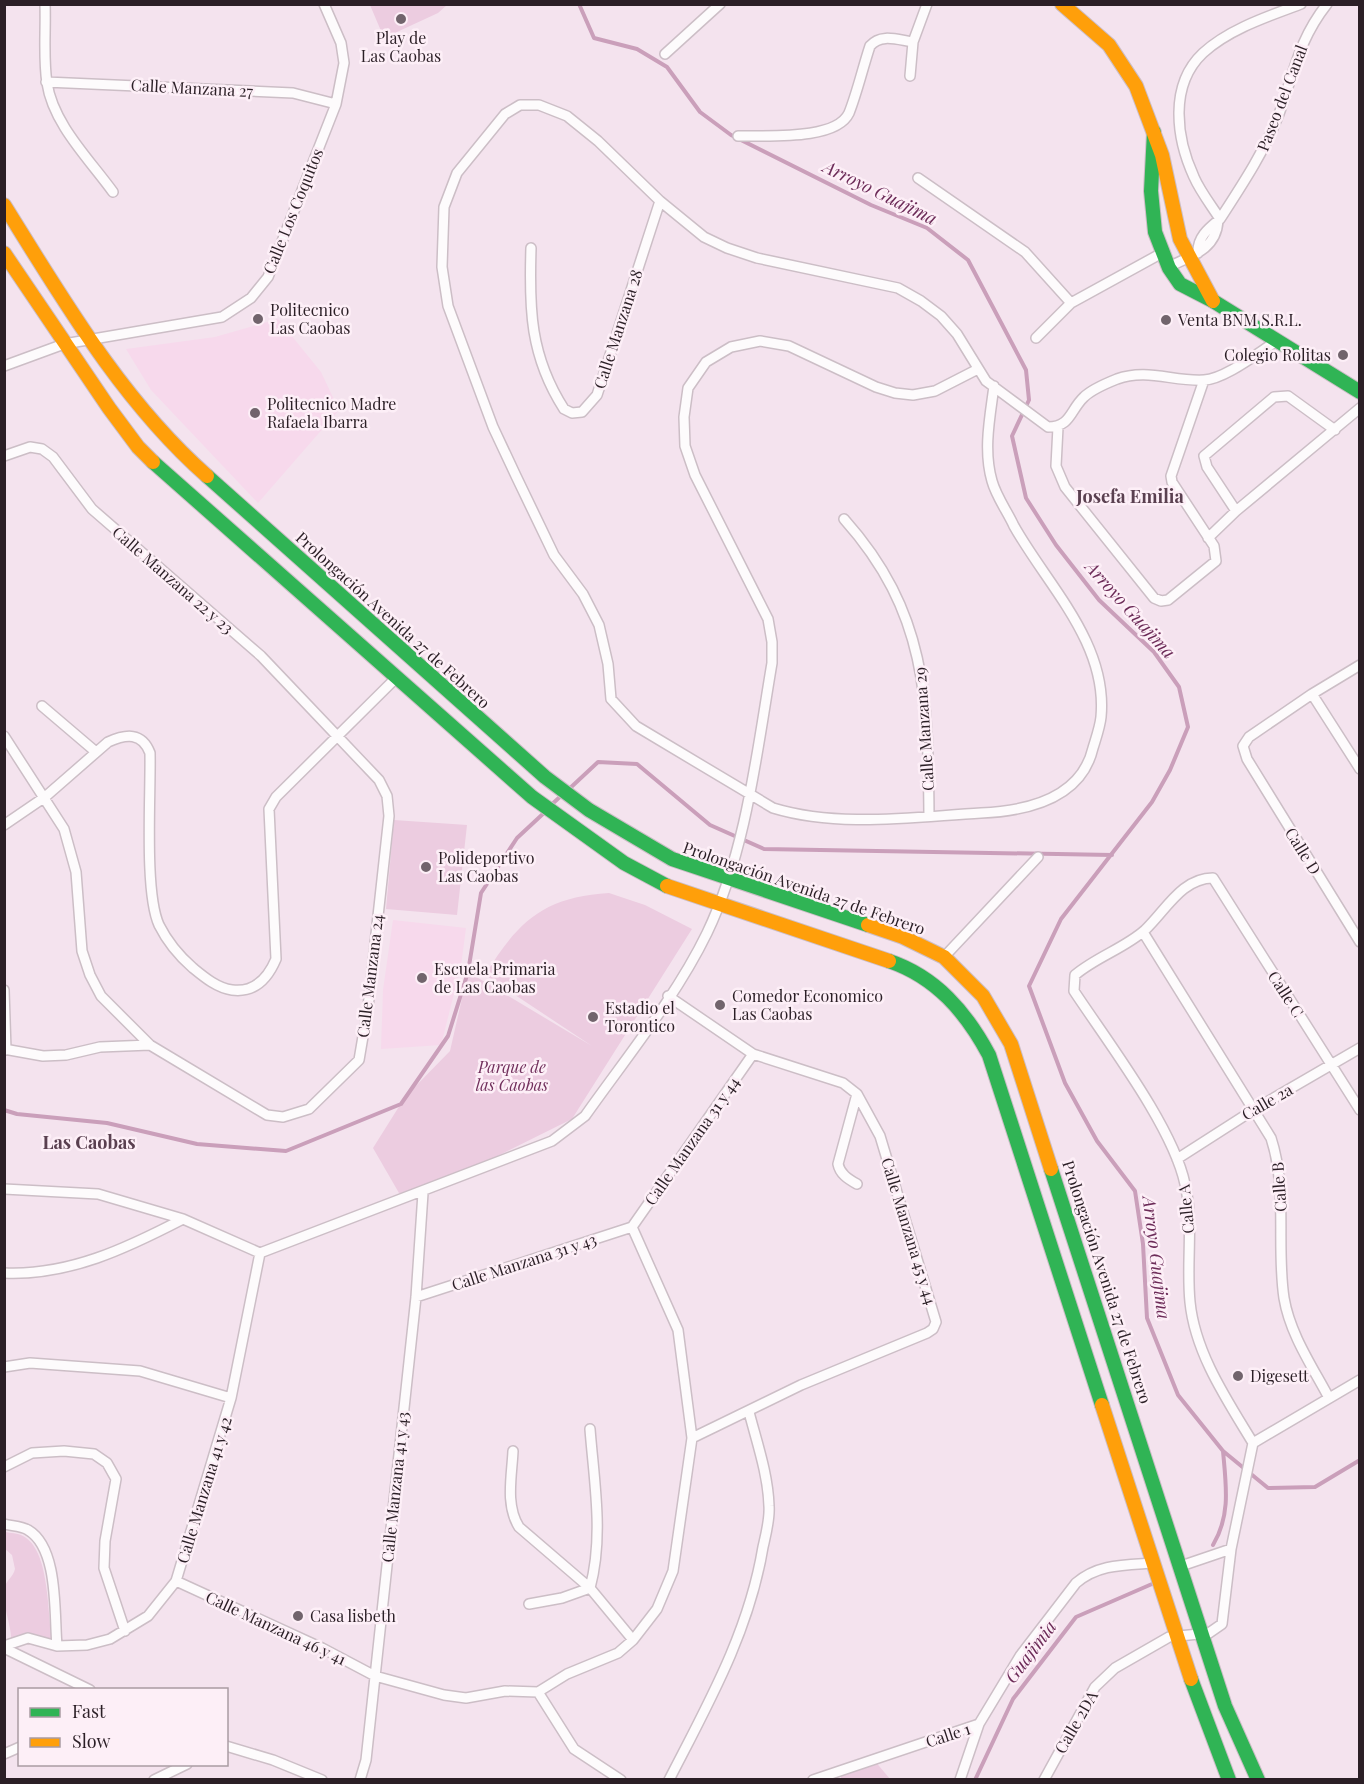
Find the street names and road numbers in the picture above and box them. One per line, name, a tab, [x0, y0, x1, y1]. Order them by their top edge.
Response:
street label: Paseo del Canal	[1252, 41, 1312, 154]
street label: Calle Manzana 27	[130, 74, 254, 101]
street label: Calle Los Coquitos	[258, 145, 327, 277]
street label: Calle Manzana 28	[588, 266, 647, 391]
street label: Calle Manzana 22 y 23	[108, 521, 238, 638]
street label: Prolongación Avenida 27 de Febrero	[292, 527, 495, 713]
street label: Calle Manzana 29	[909, 666, 938, 792]
street label: Calle D	[1281, 823, 1326, 878]
street label: Prolongación Avenida 27 de Febrero	[680, 836, 928, 939]
street label: Calle Manzana 24	[352, 913, 387, 1039]
street label: Calle C	[1264, 967, 1309, 1021]
street label: Calle Manzana 31 y 44	[639, 1072, 744, 1209]
street label: Calle 2a	[1237, 1079, 1296, 1125]
street label: Calle Manzana 45 y 44	[877, 1155, 942, 1307]
street label: Prolongación Avenida 27 de Febrero	[1058, 1158, 1157, 1406]
street label: Calle B	[1266, 1161, 1291, 1213]
street label: Calle A	[1172, 1182, 1199, 1235]
street label: Calle Manzana 31 y 43	[449, 1228, 599, 1295]
street label: Calle Manzana 41 y 43	[376, 1411, 413, 1563]
street label: Calle Manzana 41 y 42	[171, 1414, 236, 1566]
street label: Calle Manzana 46 y 41	[203, 1586, 350, 1669]
street label: Calle 2DA	[1049, 1686, 1102, 1757]
street label: Calle 1	[923, 1717, 973, 1752]

